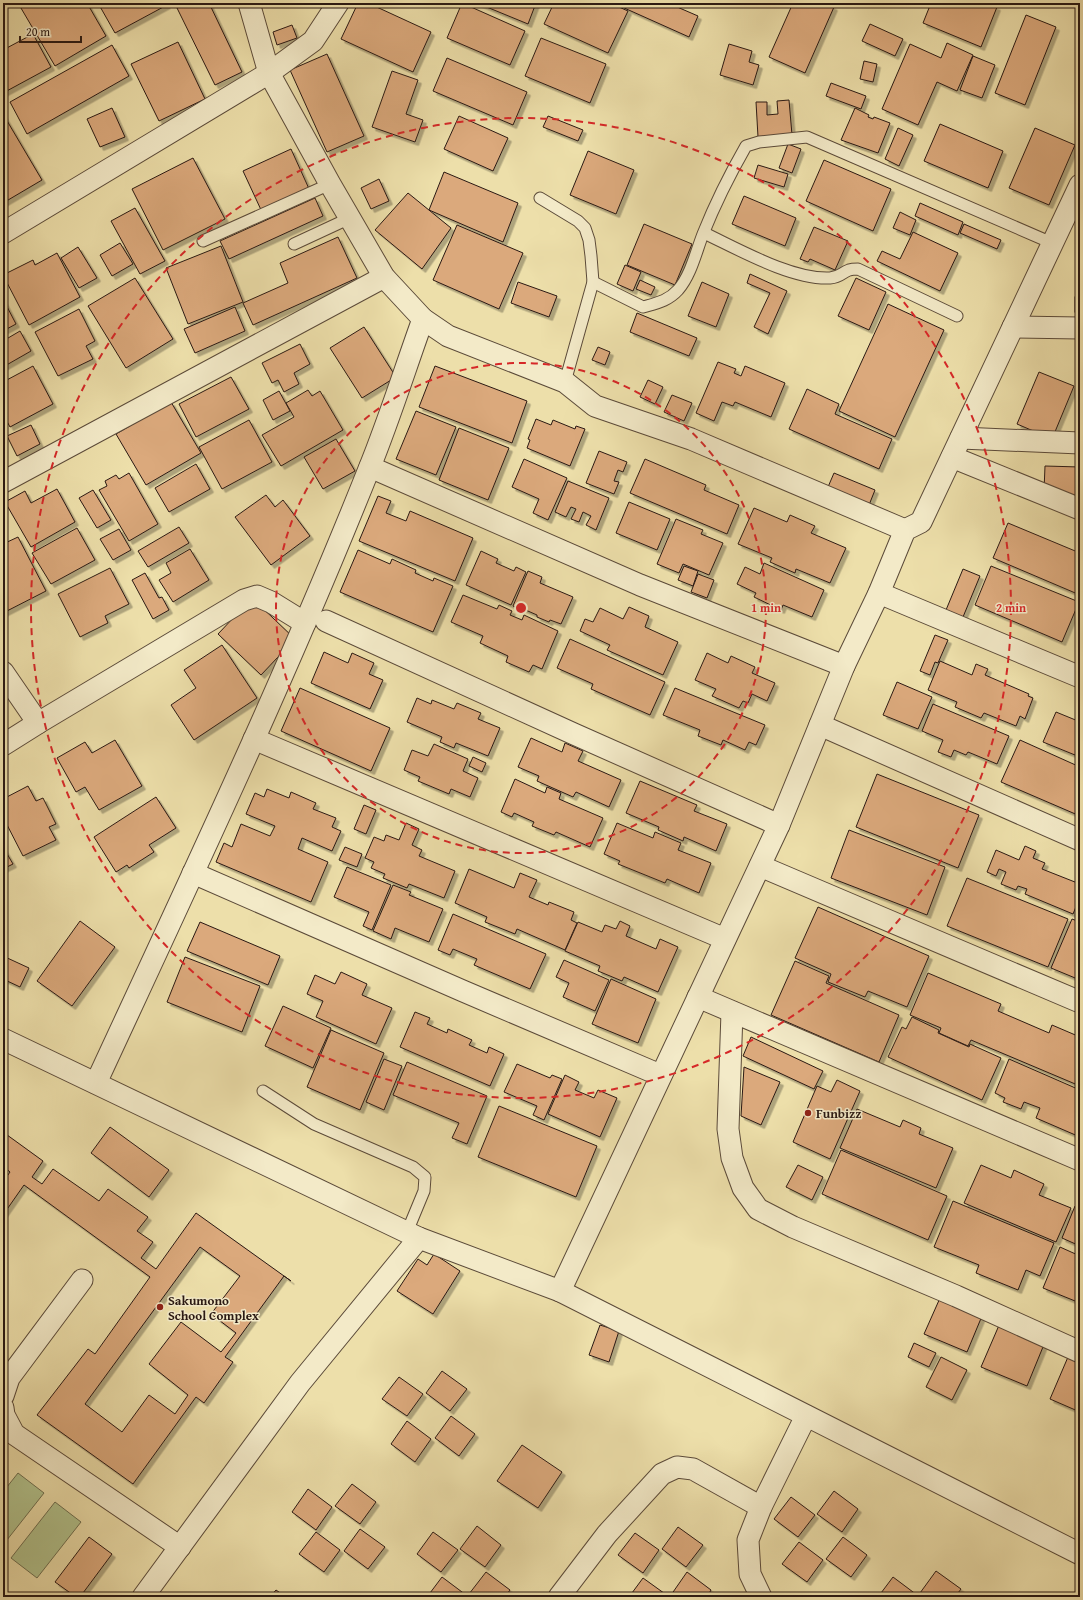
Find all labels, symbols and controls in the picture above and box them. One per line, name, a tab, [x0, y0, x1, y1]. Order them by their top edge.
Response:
scale bar	[20, 18, 81, 44]
text: 20 m	[26, 23, 50, 40]
text: 1 min	[751, 599, 781, 616]
text: 2 min	[996, 599, 1026, 616]
centre of rings	[514, 601, 528, 615]
place label: Funbizz	[816, 1104, 861, 1123]
marker: Funbizz	[803, 1108, 813, 1118]
place label: Sakumono School Complex	[168, 1291, 259, 1325]
marker: Sakumono School Complex	[155, 1302, 165, 1312]

